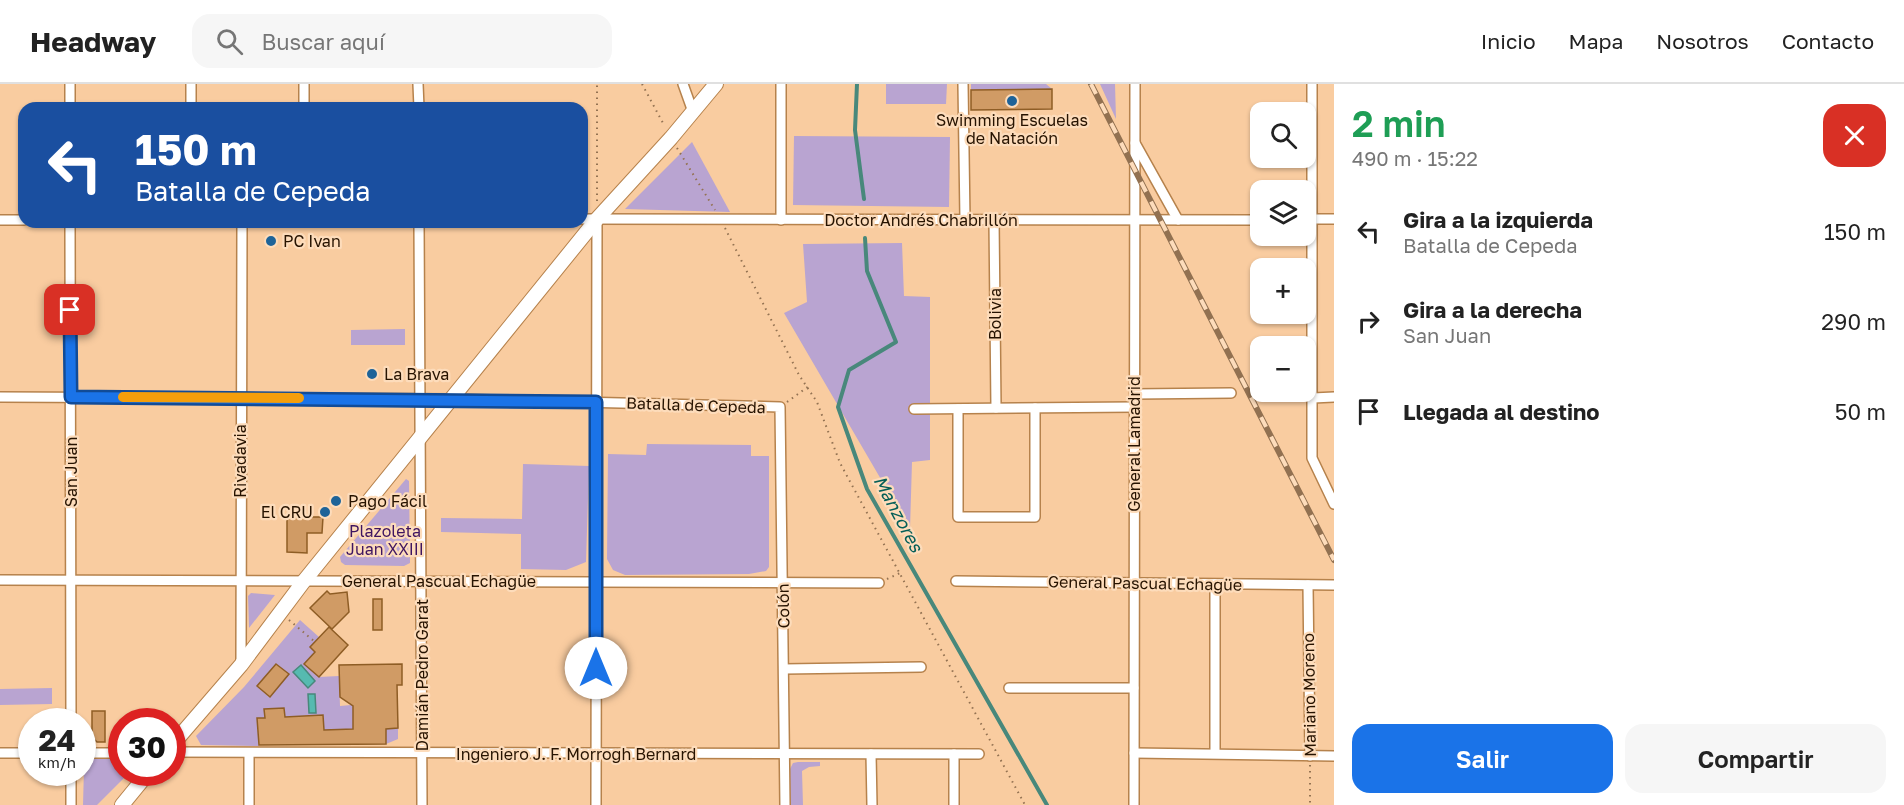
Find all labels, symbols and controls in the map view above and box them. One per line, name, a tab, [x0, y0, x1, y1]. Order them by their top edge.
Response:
search box	[192, 14, 612, 68]
text: Headway	[30, 25, 156, 58]
icon: search	[213, 25, 246, 58]
text: Buscar aquí	[261, 28, 385, 55]
text: Inicio	[1481, 28, 1536, 54]
text: Mapa	[1569, 28, 1623, 54]
text: Nosotros	[1656, 28, 1749, 54]
text: Contacto	[1782, 28, 1874, 54]
marker: Swimming Escuelas de Natación	[1005, 94, 1019, 108]
map controls	[1250, 102, 1316, 402]
button: search	[1250, 102, 1316, 168]
text: 2 min	[1352, 102, 1446, 145]
button: close	[1823, 104, 1886, 167]
place label: Swimming Escuelas de Natación	[936, 110, 1088, 148]
text: 150 m	[135, 124, 257, 174]
icon: left	[36, 126, 114, 204]
text: 490 m · 15:22	[1352, 146, 1478, 170]
text: Batalla de Cepeda	[135, 175, 371, 207]
button: layers	[1250, 180, 1316, 246]
text: Gira a la izquierda	[1403, 206, 1593, 233]
street label: Doctor Andrés Chabrillón	[824, 210, 1018, 230]
icon: left	[1352, 215, 1385, 248]
text: 150 m	[1824, 218, 1886, 245]
place label: PC Ivan	[283, 231, 341, 251]
text: Batalla de Cepeda	[1403, 233, 1578, 257]
marker: PC Ivan	[264, 234, 278, 248]
button: +	[1250, 258, 1316, 324]
pin	[44, 284, 95, 335]
street label: Bolivia	[985, 288, 1005, 340]
icon: arrive	[53, 293, 86, 326]
text: Gira a la derecha	[1403, 296, 1582, 323]
icon: right	[1352, 305, 1385, 338]
text: 290 m	[1821, 308, 1886, 335]
text: San Juan	[1403, 323, 1491, 347]
button: −	[1250, 336, 1316, 402]
place label: La Brava	[384, 364, 449, 384]
marker: La Brava	[365, 367, 379, 381]
street label: General Lamadrid	[1124, 376, 1144, 512]
street label: Batalla de Cepeda	[626, 393, 766, 417]
icon: arrive	[1352, 395, 1385, 428]
text: Llegada al destino	[1403, 398, 1600, 425]
text: 50 m	[1835, 398, 1886, 425]
street label: Rivadavia	[230, 424, 250, 498]
street label: San Juan	[61, 437, 81, 507]
water label: Manzores	[870, 471, 929, 557]
place label: Pago Fácil	[348, 491, 427, 511]
marker: Pago Fácil	[329, 494, 343, 508]
place label: El CRU	[261, 502, 313, 522]
marker: El CRU	[318, 505, 332, 519]
park label: Plazoleta Juan XXIII	[346, 521, 424, 559]
street label: General Pascual Echagüe	[342, 571, 536, 591]
street label: General Pascual Echagüe	[1048, 571, 1242, 595]
street label: Colón	[773, 583, 793, 629]
street label: Damián Pedro Garat	[412, 599, 432, 751]
street label: Mariano Moreno	[1298, 633, 1320, 757]
position arrow	[564, 636, 628, 700]
speed limit sign: 30	[108, 708, 186, 786]
text: 24	[38, 722, 76, 758]
button: Salir	[1352, 724, 1613, 793]
button: Compartir	[1625, 724, 1886, 793]
street label: Ingeniero J. F. Morrogh Bernard	[456, 744, 696, 764]
text: km/h	[38, 753, 76, 771]

